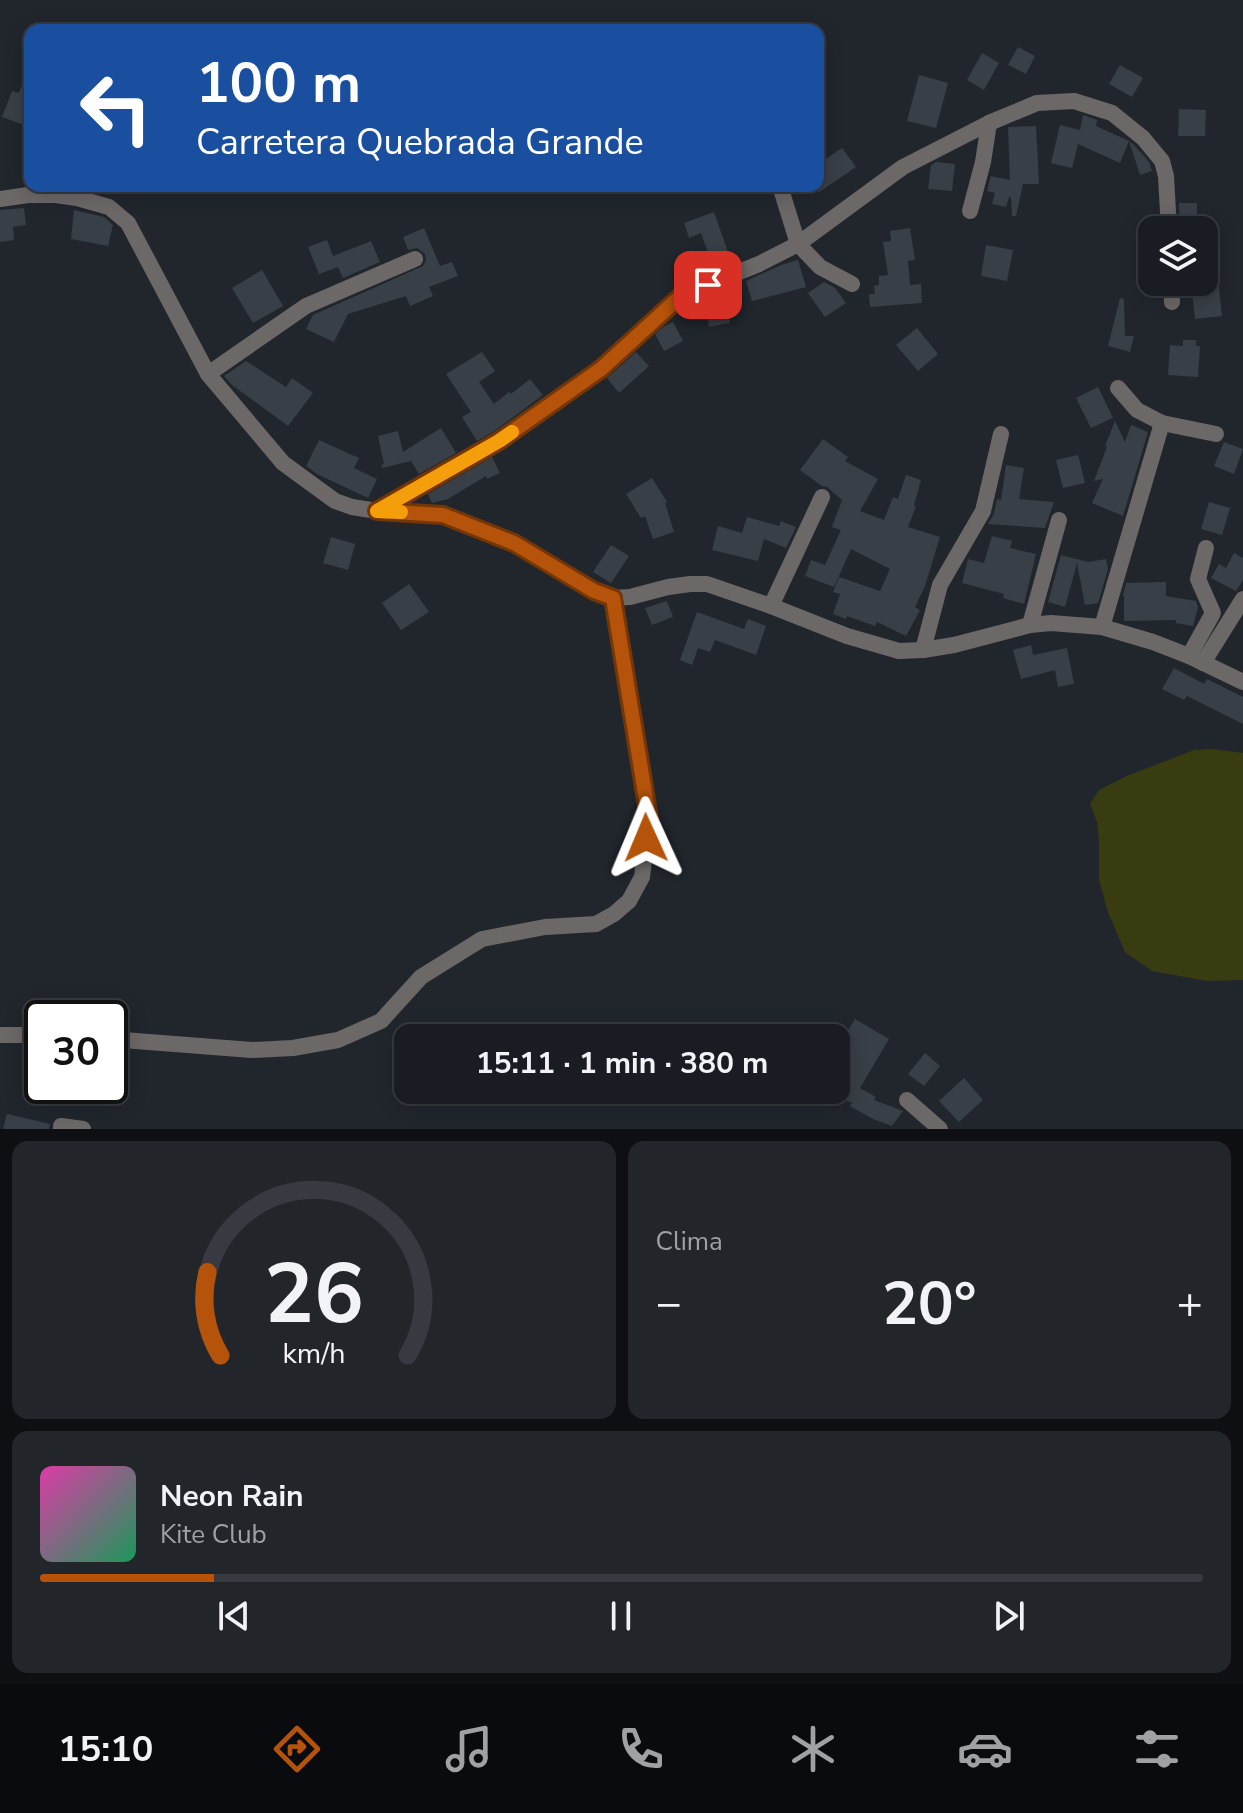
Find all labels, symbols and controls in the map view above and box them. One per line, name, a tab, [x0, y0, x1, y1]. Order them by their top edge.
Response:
text: 100 m	[196, 45, 361, 122]
icon: left	[64, 56, 168, 160]
text: Carretera Quebrada Grande	[196, 118, 644, 167]
map controls	[1138, 216, 1218, 296]
button: layers	[1138, 216, 1218, 296]
pin	[674, 251, 742, 319]
icon: arrive	[686, 263, 730, 307]
position arrow	[604, 796, 688, 880]
speed limit sign: 30	[24, 1000, 128, 1104]
text: 15:11 · 1 min · 380 m	[476, 1043, 768, 1084]
text: Clima	[656, 1224, 723, 1259]
text: 26	[264, 1238, 364, 1351]
text: 20°	[882, 1263, 977, 1345]
text: −	[656, 1274, 682, 1334]
text: +	[1177, 1274, 1203, 1334]
text: km/h	[282, 1334, 345, 1373]
text: Neon Rain	[160, 1476, 304, 1517]
text: Kite Club	[160, 1517, 267, 1552]
icon: previous	[212, 1594, 256, 1638]
icon: pause	[599, 1594, 643, 1638]
icon: next	[987, 1594, 1031, 1638]
icon: directions	[269, 1721, 325, 1777]
icon: music	[441, 1721, 497, 1777]
icon: phone	[613, 1721, 669, 1777]
icon: climate	[785, 1721, 841, 1777]
icon: car	[957, 1721, 1013, 1777]
icon: filters	[1129, 1721, 1185, 1777]
text: 15:10	[58, 1725, 153, 1774]

